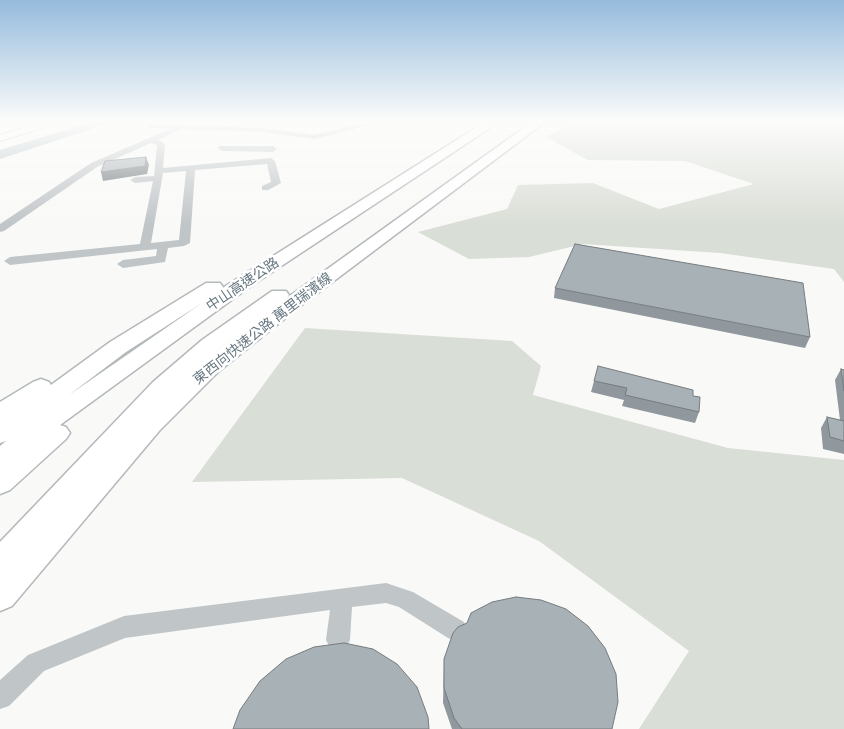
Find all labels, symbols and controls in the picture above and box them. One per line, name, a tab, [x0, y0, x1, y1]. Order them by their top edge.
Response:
street label: 中山高速公路	[203, 255, 283, 315]
street label: 東西向快速公路 萬里瑞濱線	[190, 270, 336, 388]

